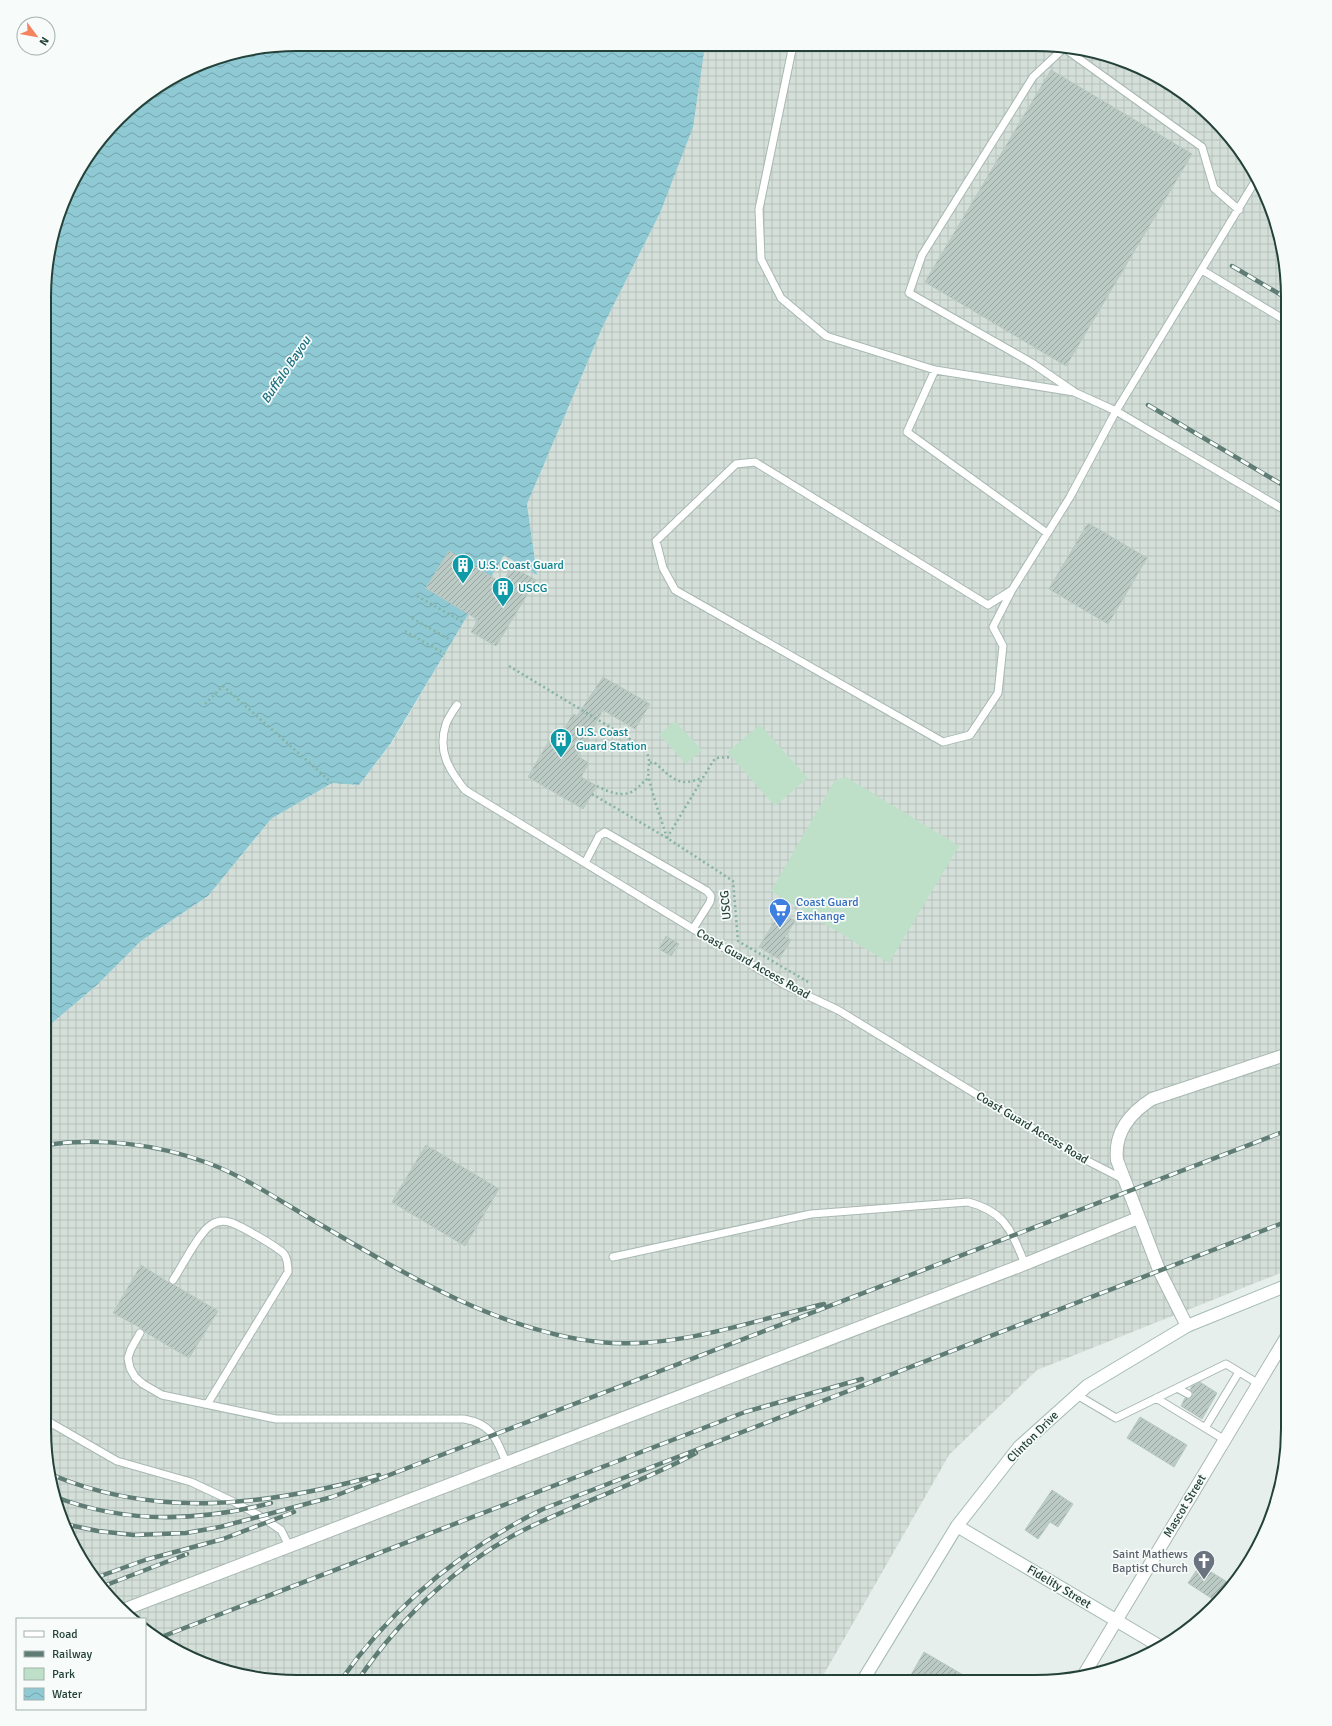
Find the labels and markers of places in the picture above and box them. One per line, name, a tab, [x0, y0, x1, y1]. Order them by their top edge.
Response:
building icon: U.S. Coast Guard	[450, 552, 476, 585]
place label: U.S. Coast Guard	[478, 558, 564, 573]
building icon: USCG	[490, 575, 516, 608]
place label: USCG	[518, 581, 548, 596]
place label: U.S. Coast Guard Station	[576, 725, 647, 754]
building icon: U.S. Coast Guard Station	[548, 726, 574, 759]
place label: Coast Guard Exchange	[796, 895, 859, 924]
supermarket icon: Coast Guard Exchange	[767, 896, 793, 929]
place label: Saint Mathews Baptist Church	[1112, 1547, 1188, 1576]
church icon: Saint Mathews Baptist Church	[1191, 1548, 1217, 1581]

